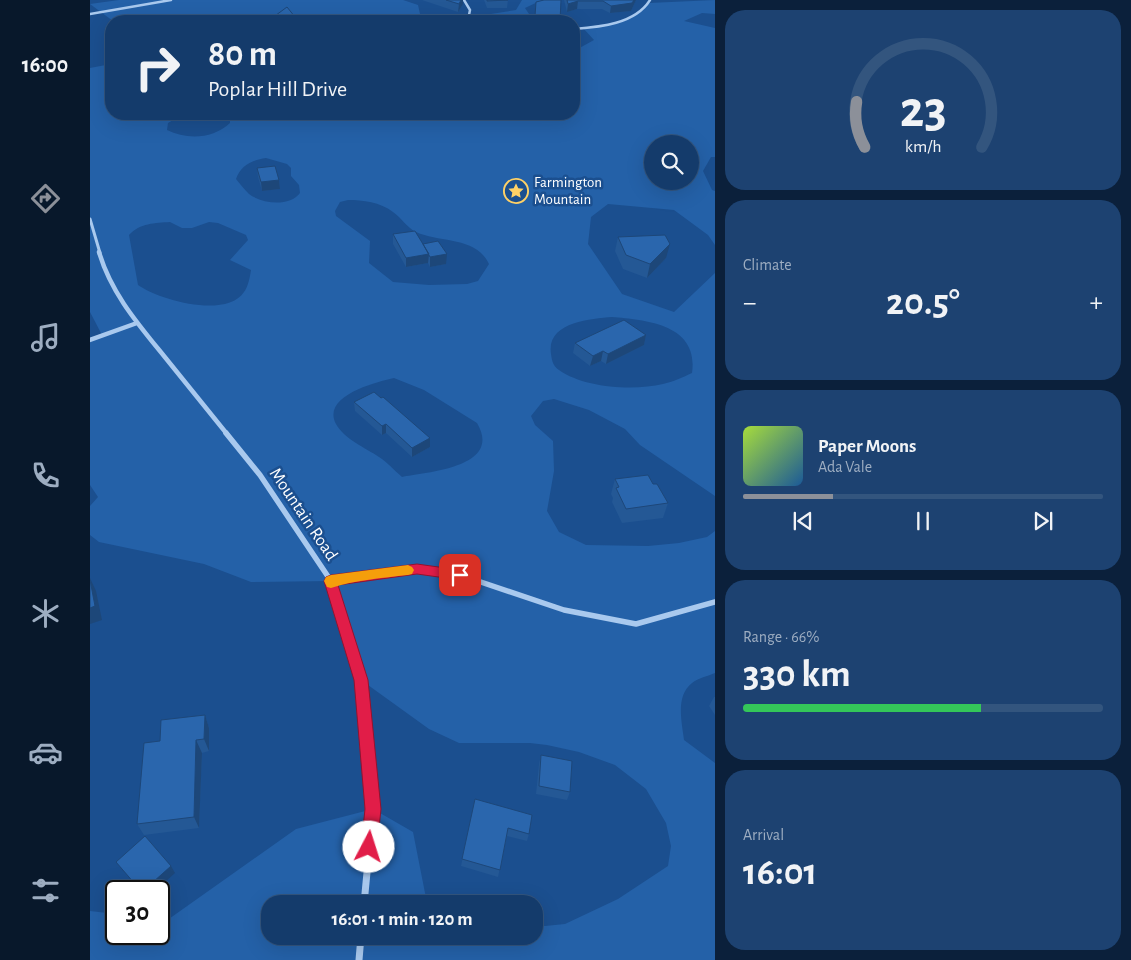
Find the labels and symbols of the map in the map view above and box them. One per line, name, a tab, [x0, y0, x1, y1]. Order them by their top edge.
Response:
place label: Farmington Mountain	[534, 175, 602, 207]
place icon: Farmington Mountain	[503, 178, 529, 204]
street label: Mountain Road	[266, 465, 341, 564]
pin	[439, 554, 481, 596]
position arrow	[342, 820, 394, 872]
speed limit sign: 30	[105, 880, 170, 945]

